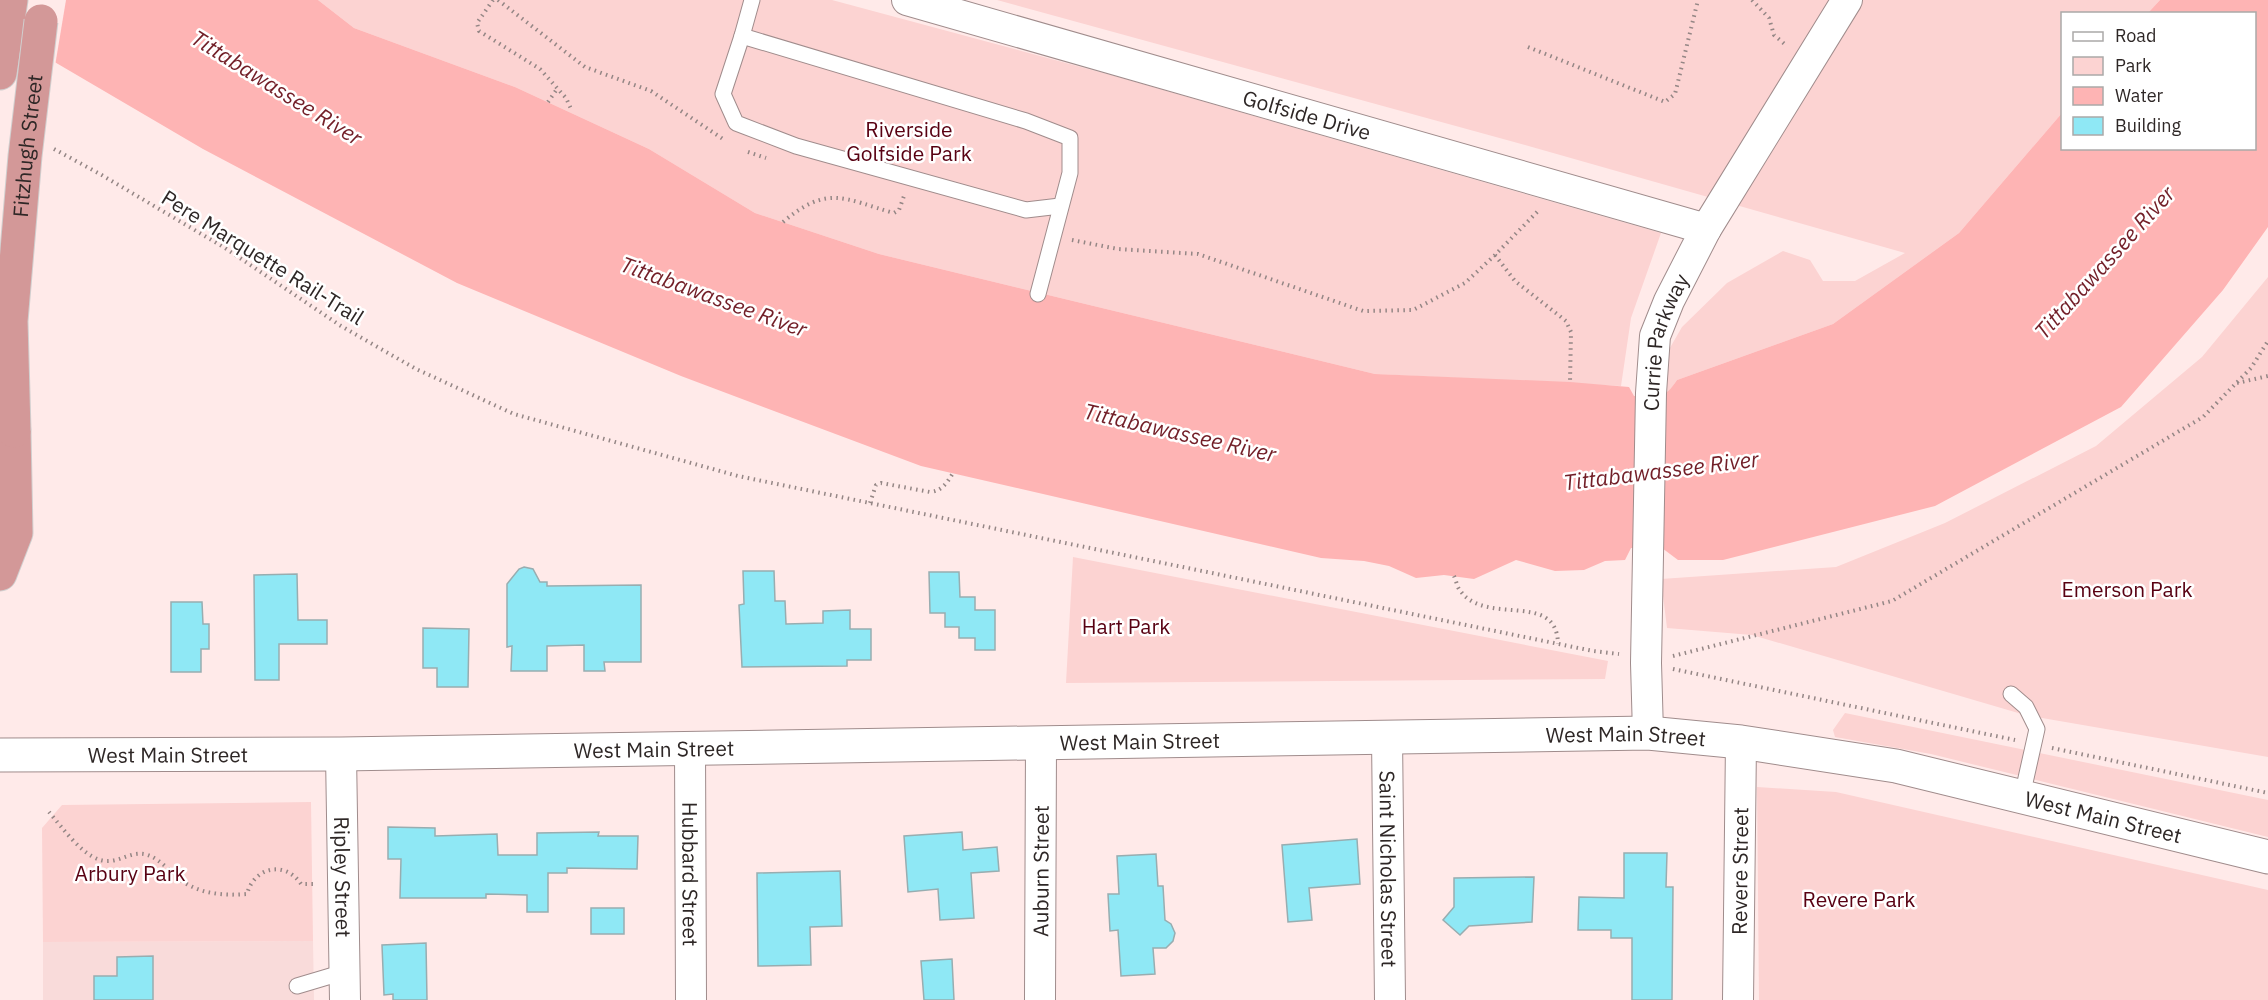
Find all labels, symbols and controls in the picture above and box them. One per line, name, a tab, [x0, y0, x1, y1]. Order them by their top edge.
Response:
legend	[2061, 12, 2256, 150]
water label: Tittabawassee River	[186, 23, 369, 152]
text: Road	[2115, 24, 2156, 47]
text: Park	[2115, 54, 2152, 77]
street label: Fitzhugh Street	[6, 73, 49, 218]
street label: Golfside Drive	[1240, 83, 1374, 146]
text: Water	[2115, 84, 2164, 107]
text: Building	[2115, 114, 2182, 137]
park label: Riverside Golfside Park	[846, 115, 972, 167]
water label: Tittabawassee River	[2028, 179, 2181, 345]
street label: Pere Marquette Rail-Trail	[156, 183, 370, 331]
water label: Tittabawassee River	[617, 249, 812, 344]
street label: Currie Parkway	[1637, 268, 1695, 411]
water label: Tittabawassee River	[1081, 396, 1280, 468]
water label: Tittabawassee River	[1562, 444, 1761, 496]
park label: Emerson Park	[2061, 575, 2193, 603]
park label: Hart Park	[1082, 612, 1170, 640]
street label: West Main Street	[1545, 719, 1707, 753]
street label: West Main Street	[1059, 726, 1220, 756]
street label: West Main Street	[574, 734, 734, 764]
street label: West Main Street	[88, 740, 248, 769]
street label: Saint Nicholas Street	[1373, 770, 1404, 968]
street label: West Main Street	[2022, 784, 2185, 849]
street label: Hubbard Street	[676, 802, 705, 946]
street label: Auburn Street	[1026, 805, 1055, 937]
street label: Revere Street	[1725, 807, 1754, 935]
street label: Ripley Street	[328, 816, 358, 938]
park label: Arbury Park	[74, 859, 186, 887]
park label: Revere Park	[1803, 885, 1915, 913]

